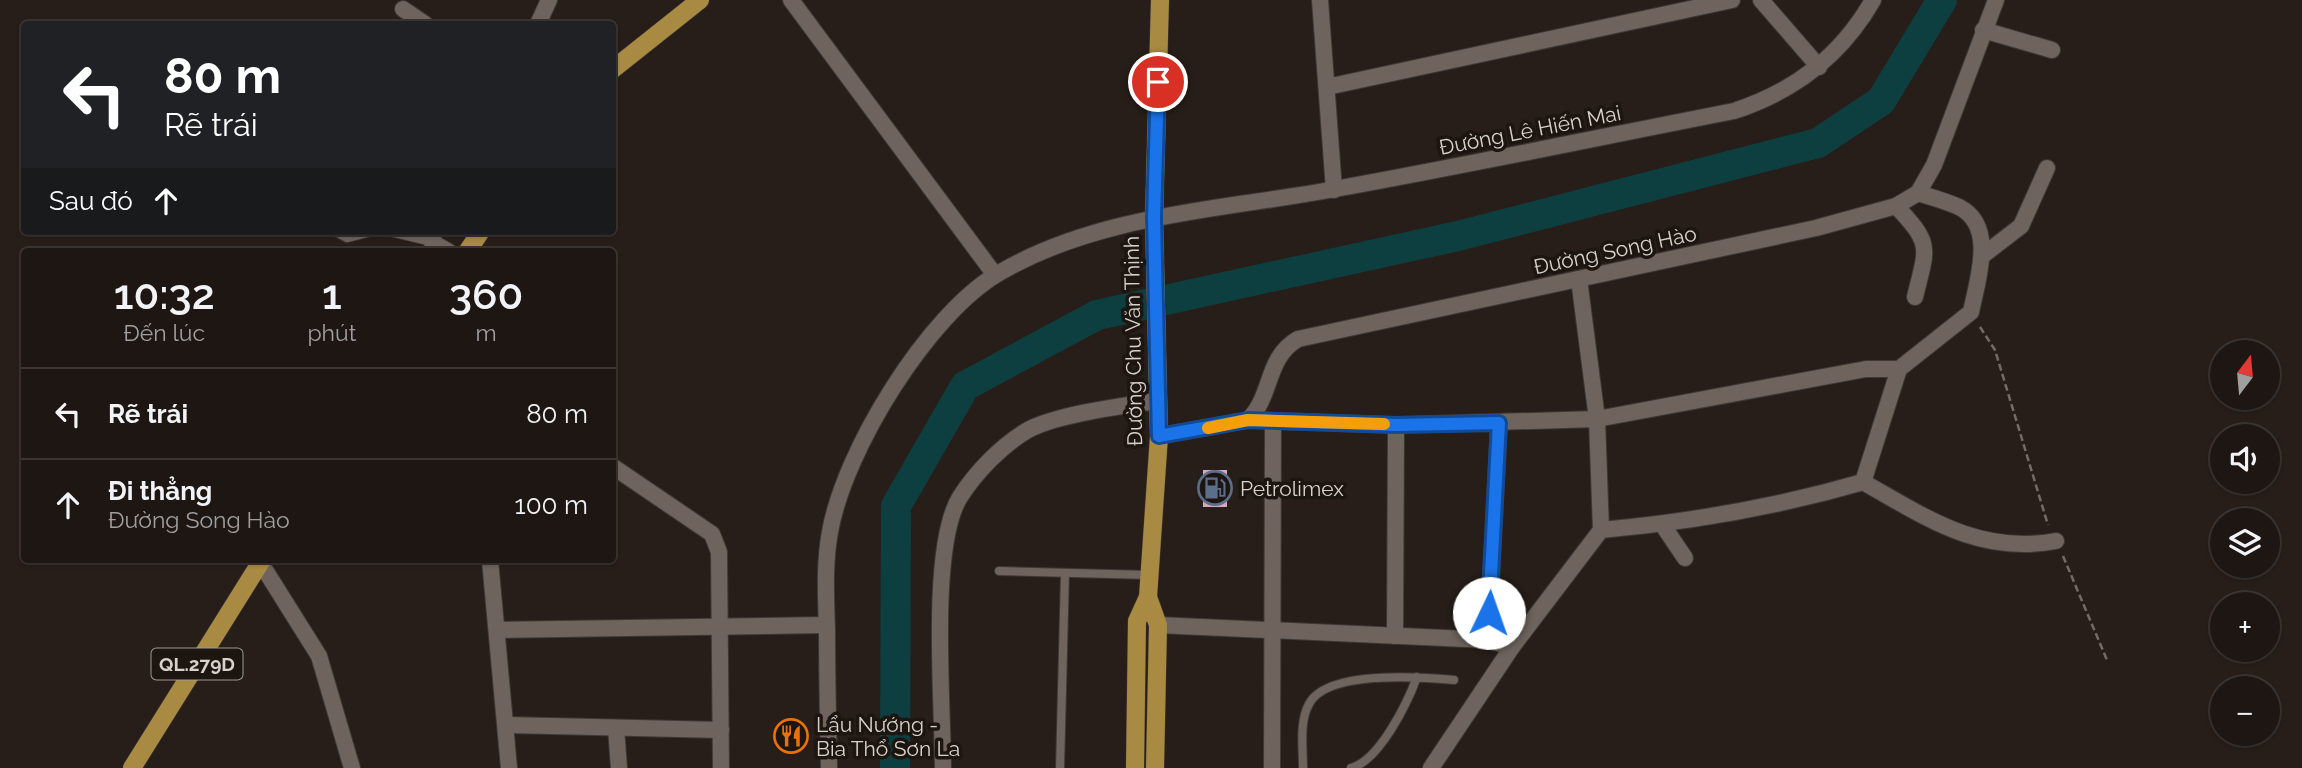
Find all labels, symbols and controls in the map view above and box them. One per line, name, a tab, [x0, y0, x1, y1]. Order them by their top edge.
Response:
text: 80 m	[164, 47, 281, 104]
icon: left	[49, 49, 140, 140]
pin	[1128, 52, 1188, 112]
icon: arrive	[1139, 63, 1177, 101]
street label: Đường Lê Hiến Mai	[1437, 100, 1623, 160]
text: Rẽ trái	[164, 106, 258, 143]
icon: ahead	[147, 182, 185, 220]
text: Sau đó	[49, 186, 133, 216]
street label: Đường Song Hào	[1531, 221, 1699, 279]
street label: Đường Chu Văn Thịnh	[1119, 236, 1147, 446]
text: 10:32	[114, 270, 215, 319]
text: 1	[322, 270, 342, 319]
text: 360	[449, 270, 523, 319]
text: Đến lúc	[123, 319, 205, 346]
text: phút	[307, 319, 356, 346]
text: m	[476, 319, 497, 346]
north arrow	[2210, 340, 2280, 410]
map controls	[2210, 340, 2280, 746]
icon: left	[49, 395, 87, 433]
text: Rẽ trái	[108, 399, 188, 429]
text: 80 m	[526, 399, 588, 429]
button: sound	[2210, 424, 2280, 494]
fuel station icon: Petrolimex	[1196, 469, 1234, 507]
text: Đi thẳng	[108, 476, 212, 506]
place label: Petrolimex	[1240, 476, 1344, 501]
icon: ahead	[49, 486, 87, 524]
text: 100 m	[515, 490, 588, 520]
text: Đường Song Hào	[108, 506, 290, 533]
button: layers	[2210, 508, 2280, 578]
position arrow	[1452, 576, 1526, 650]
button: +	[2210, 592, 2280, 662]
road number: QL.279D	[152, 649, 242, 680]
button: −	[2210, 676, 2280, 746]
place label: Lẩu Nướng - Bia Thổ Sơn La	[816, 712, 960, 761]
restaurant icon: Lẩu Nướng - Bia Thổ Sơn La	[772, 717, 810, 755]

